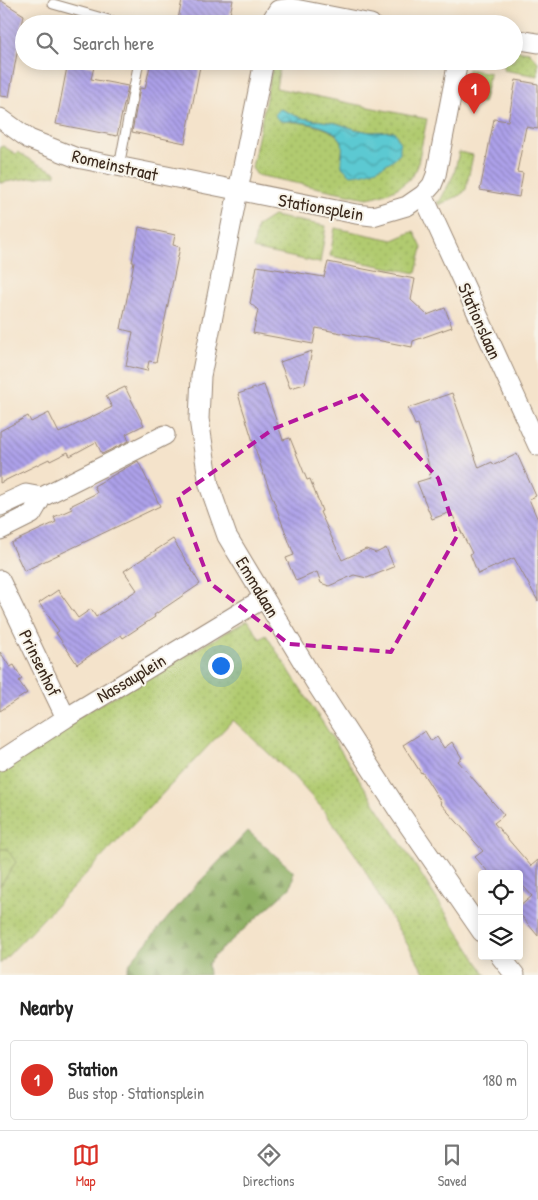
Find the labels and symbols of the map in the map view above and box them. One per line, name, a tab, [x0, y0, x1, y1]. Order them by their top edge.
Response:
pin: 1	[458, 73, 490, 114]
street label: Romeinstraat	[70, 143, 161, 187]
street label: Stationsplein	[277, 187, 365, 227]
street label: Stationslaan	[452, 279, 508, 363]
street label: Emmalaan	[230, 552, 286, 622]
street label: Prinsenhof	[13, 625, 67, 701]
street label: Nassauplein	[92, 648, 170, 708]
your location	[208, 653, 234, 679]

